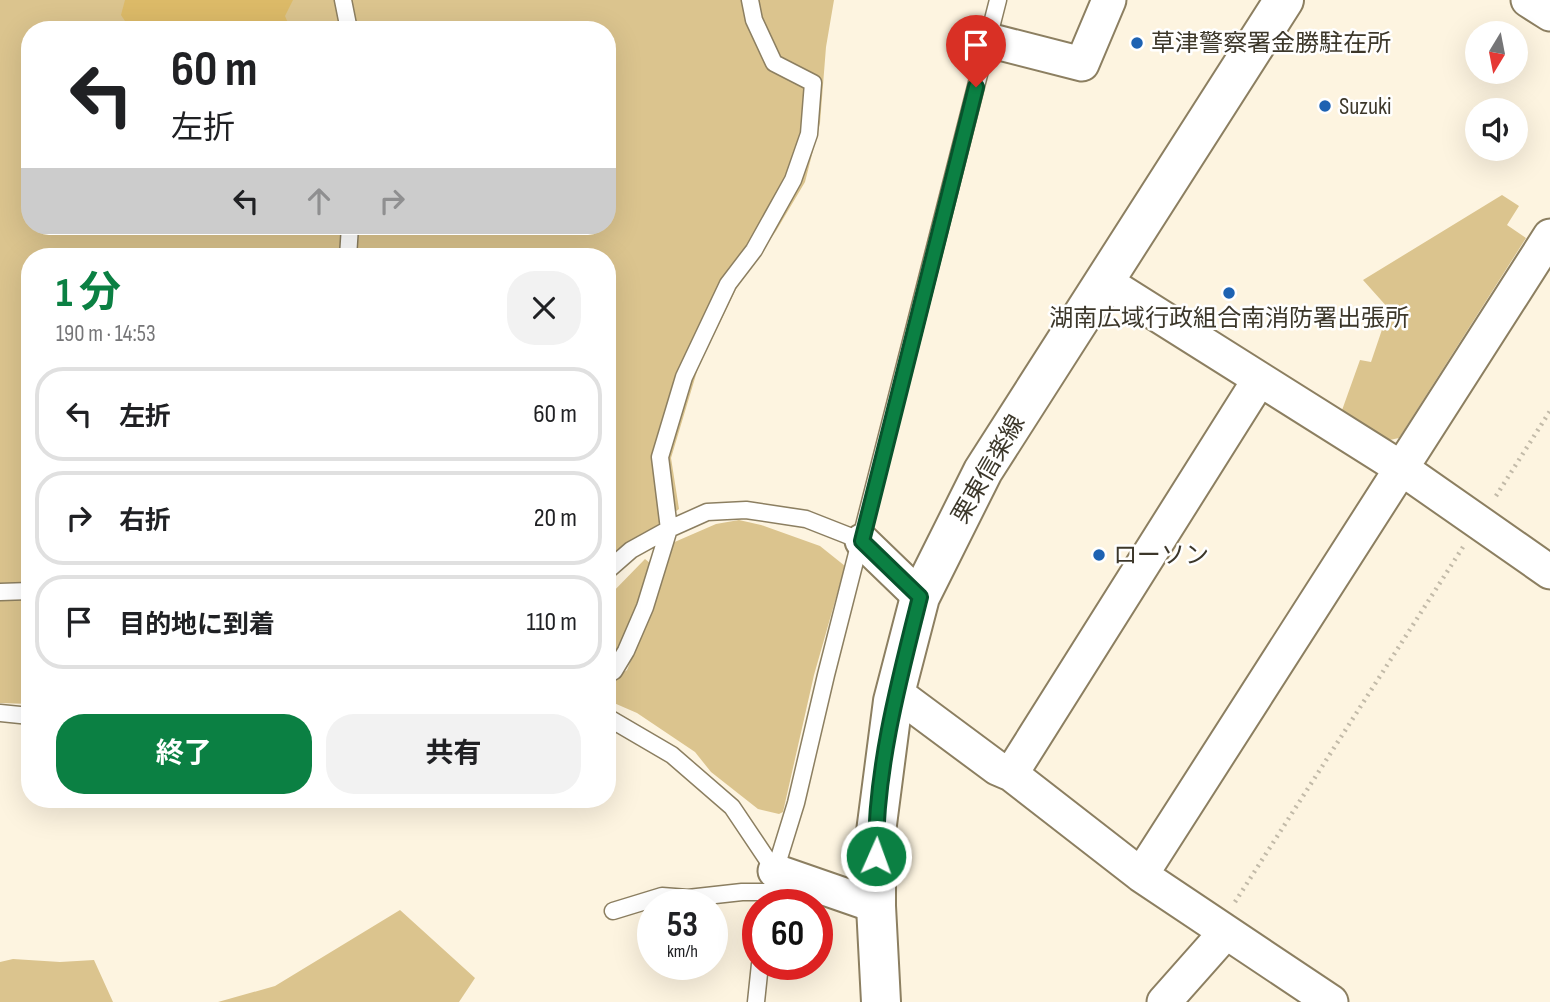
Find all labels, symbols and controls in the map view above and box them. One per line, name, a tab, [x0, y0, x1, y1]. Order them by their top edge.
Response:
pin	[946, 15, 1006, 87]
north arrow	[1465, 21, 1528, 84]
map controls	[1465, 21, 1528, 161]
icon: arrive	[957, 26, 995, 64]
place label: 草津警察署金勝駐在所	[1151, 29, 1391, 58]
marker: 草津警察署金勝駐在所	[1129, 35, 1145, 51]
text: 60 m	[171, 41, 258, 100]
icon: left	[56, 49, 147, 140]
place label: Suzuki	[1339, 92, 1392, 121]
marker: Suzuki	[1317, 98, 1333, 114]
button: sound	[1465, 98, 1528, 161]
text: 左折	[171, 109, 235, 148]
icon: left	[227, 182, 265, 220]
icon: ahead	[300, 182, 338, 220]
icon: right	[373, 182, 411, 220]
text: 1 分	[56, 268, 121, 319]
button: close	[507, 271, 581, 345]
marker: 湖南広域行政組合南消防署出張所	[1221, 285, 1237, 301]
place label: 湖南広域行政組合南消防署出張所	[1049, 304, 1409, 333]
text: 190 m · 14:53	[56, 320, 156, 348]
icon: left	[60, 395, 98, 433]
text: 60 m	[533, 399, 577, 430]
text: 左折	[119, 402, 171, 433]
street label: 栗東信楽線	[946, 410, 1031, 528]
icon: right	[60, 499, 98, 537]
text: 20 m	[534, 503, 577, 534]
text: 右折	[119, 506, 171, 537]
place label: ローソン	[1113, 541, 1209, 570]
marker: ローソン	[1091, 547, 1107, 563]
icon: arrive	[60, 603, 98, 641]
text: 110 m	[526, 607, 577, 638]
text: 目的地に到着	[119, 610, 275, 641]
button: 終了	[56, 714, 312, 794]
button: 共有	[326, 714, 581, 794]
position arrow	[839, 819, 913, 893]
speed limit sign: 60	[742, 889, 833, 980]
text: 53	[667, 904, 698, 947]
text: km/h	[667, 941, 698, 962]

